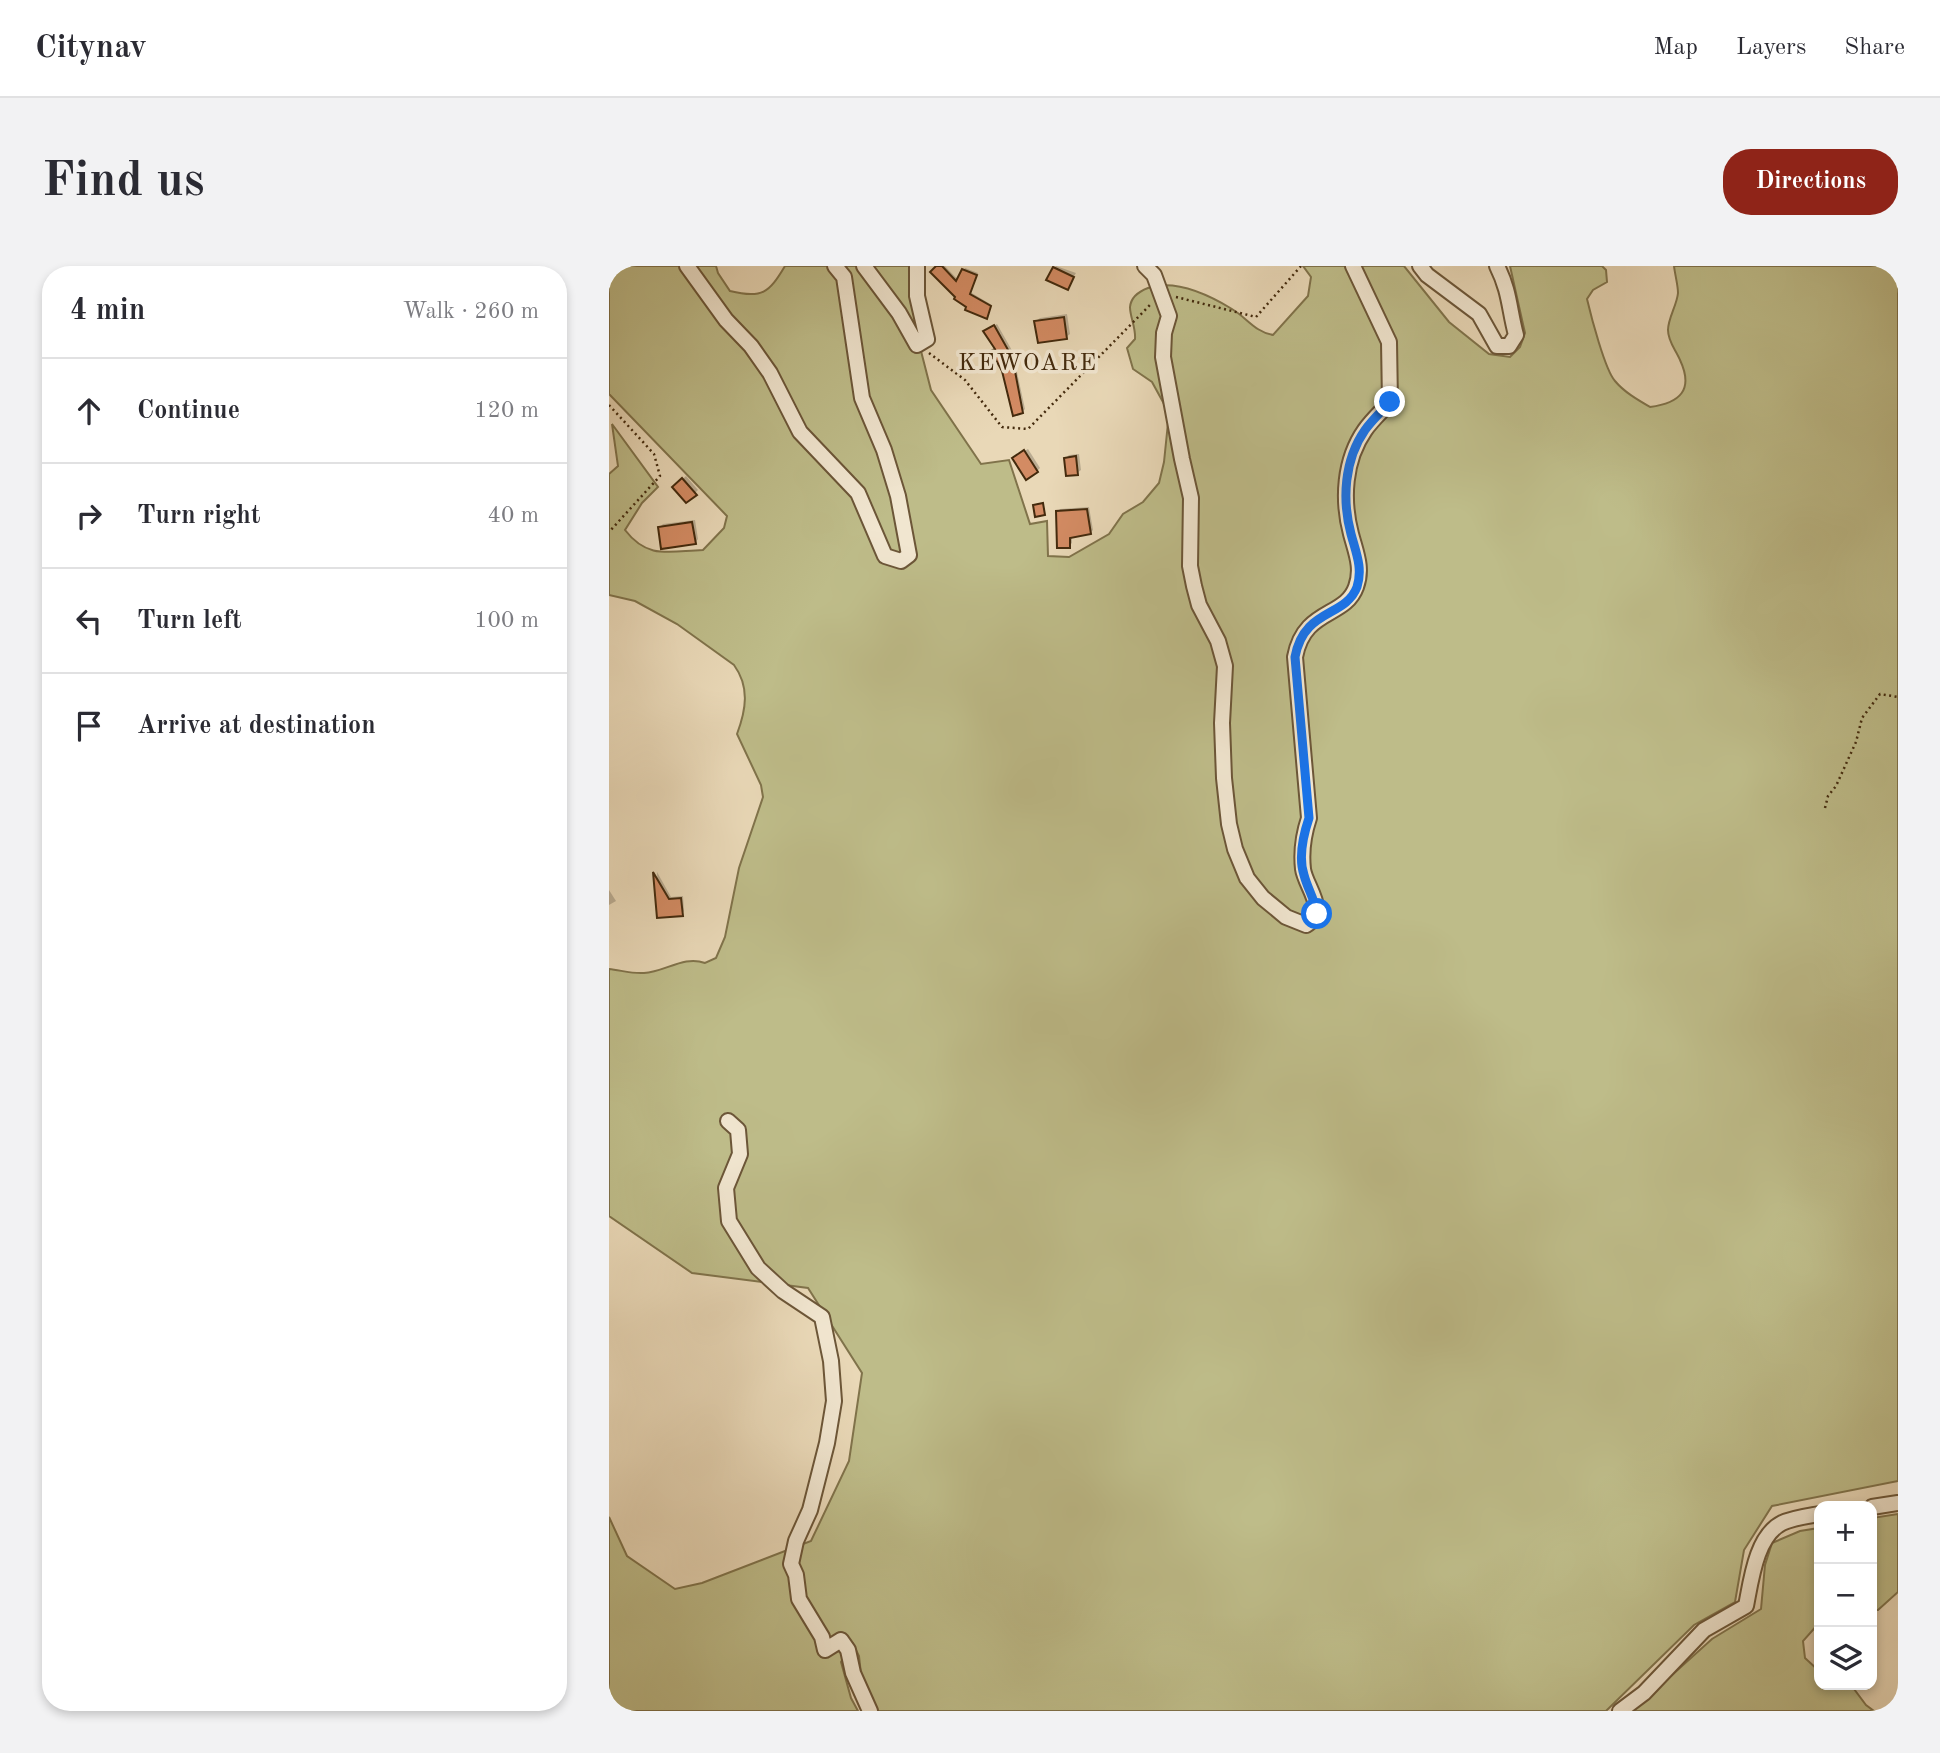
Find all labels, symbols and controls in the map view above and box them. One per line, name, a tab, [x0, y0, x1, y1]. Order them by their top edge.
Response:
text: Citynav	[35, 32, 147, 65]
text: Map	[1654, 36, 1698, 60]
text: Layers	[1736, 36, 1806, 60]
text: Share	[1844, 36, 1905, 60]
button: Directions	[1723, 149, 1898, 215]
text: Find us	[42, 158, 205, 207]
text: 4 min	[70, 296, 145, 326]
text: Walk · 260 m	[403, 300, 539, 323]
district label: KEWOARE	[958, 352, 1098, 376]
route end	[1374, 386, 1405, 417]
icon: ahead	[70, 392, 108, 430]
text: Continue	[137, 398, 240, 424]
text: 120 m	[474, 399, 539, 422]
icon: right	[70, 497, 108, 535]
text: Turn right	[137, 503, 260, 529]
text: 40 m	[488, 504, 539, 527]
icon: left	[70, 602, 108, 640]
text: Turn left	[137, 608, 242, 634]
text: 100 m	[474, 609, 539, 632]
icon: arrive	[70, 707, 108, 745]
text: Arrive at destination	[137, 713, 376, 739]
route start	[1301, 898, 1332, 929]
map controls	[1814, 1501, 1877, 1690]
button: +	[1814, 1501, 1877, 1564]
button: −	[1814, 1564, 1877, 1627]
button: layers	[1814, 1627, 1877, 1690]

